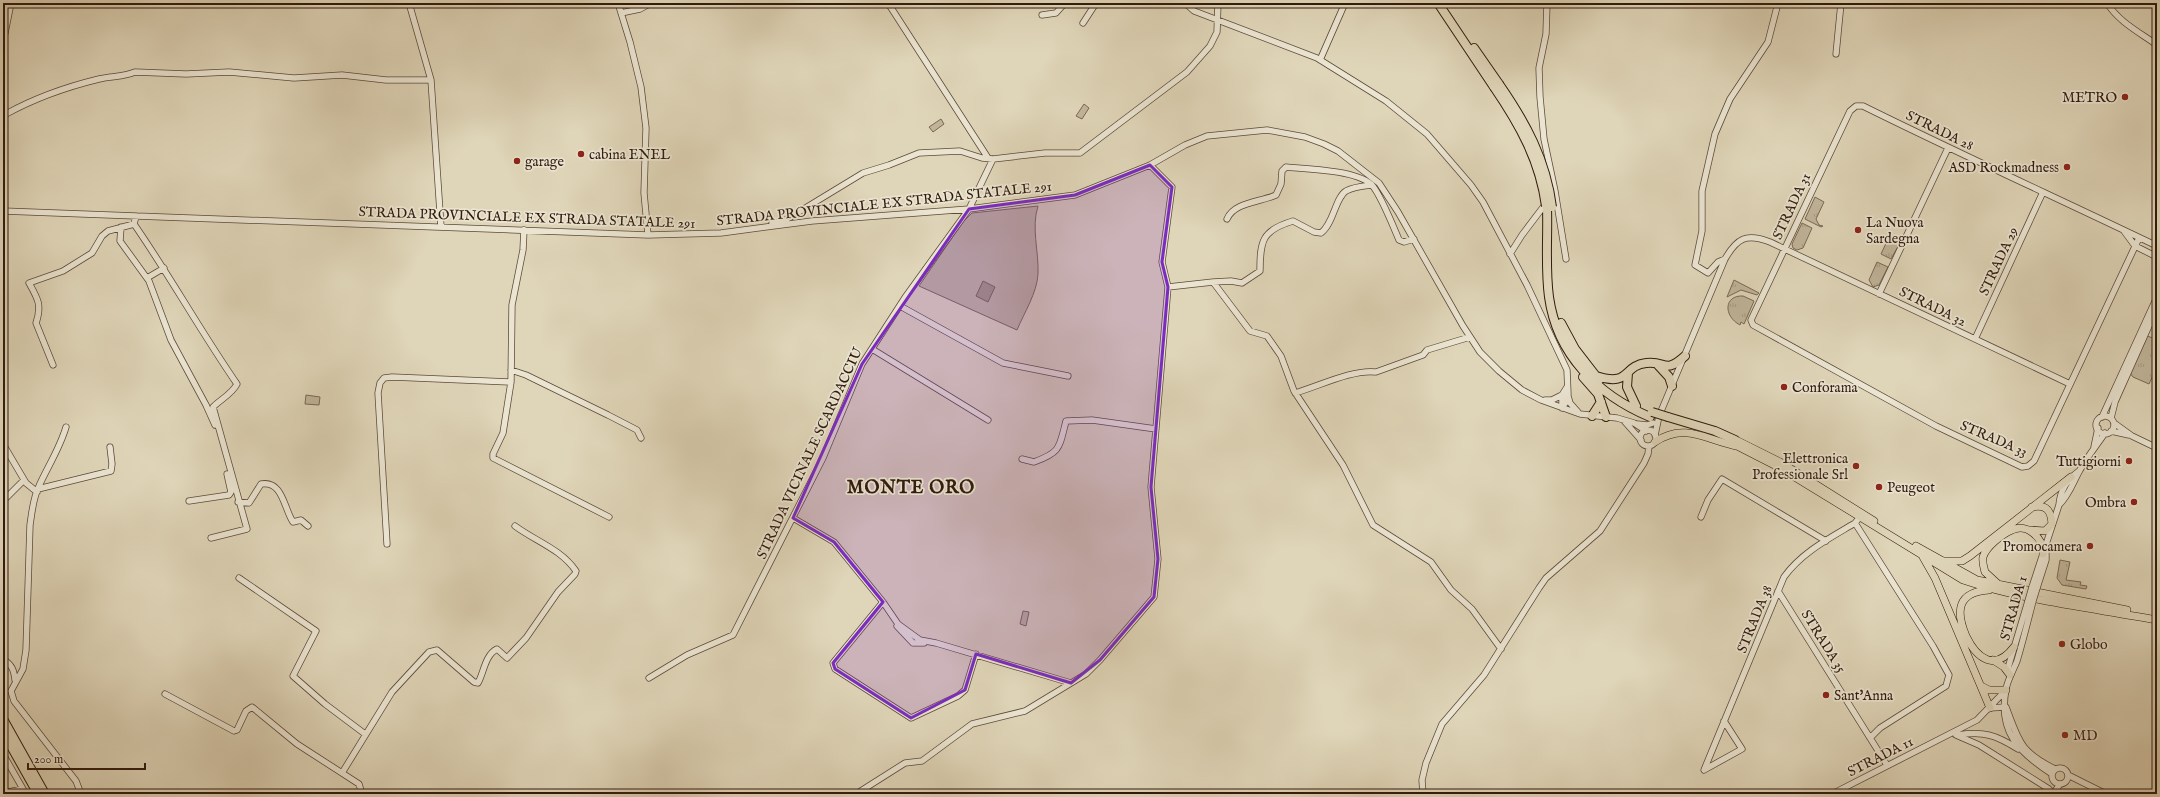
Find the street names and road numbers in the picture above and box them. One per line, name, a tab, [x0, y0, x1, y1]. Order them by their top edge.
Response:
street label: STRADA 28	[1903, 107, 1976, 155]
street label: STRADA 31	[1769, 170, 1815, 243]
street label: STRADA PROVINCIALE EX STRADA STATALE 291	[716, 177, 1053, 231]
street label: STRADA PROVINCIALE EX STRADA STATALE 291	[358, 203, 696, 233]
street label: STRADA 29	[1975, 224, 2023, 299]
street label: STRADA 32	[1896, 283, 1970, 331]
street label: STRADA VICINALE SCARDACCIU	[753, 345, 867, 562]
street label: STRADA 33	[1957, 417, 2030, 461]
street label: STRADA 1	[1996, 574, 2032, 643]
street label: STRADA 38	[1733, 583, 1777, 656]
street label: STRADA 35	[1797, 607, 1850, 676]
street label: STRADA 11	[1845, 733, 1916, 781]

